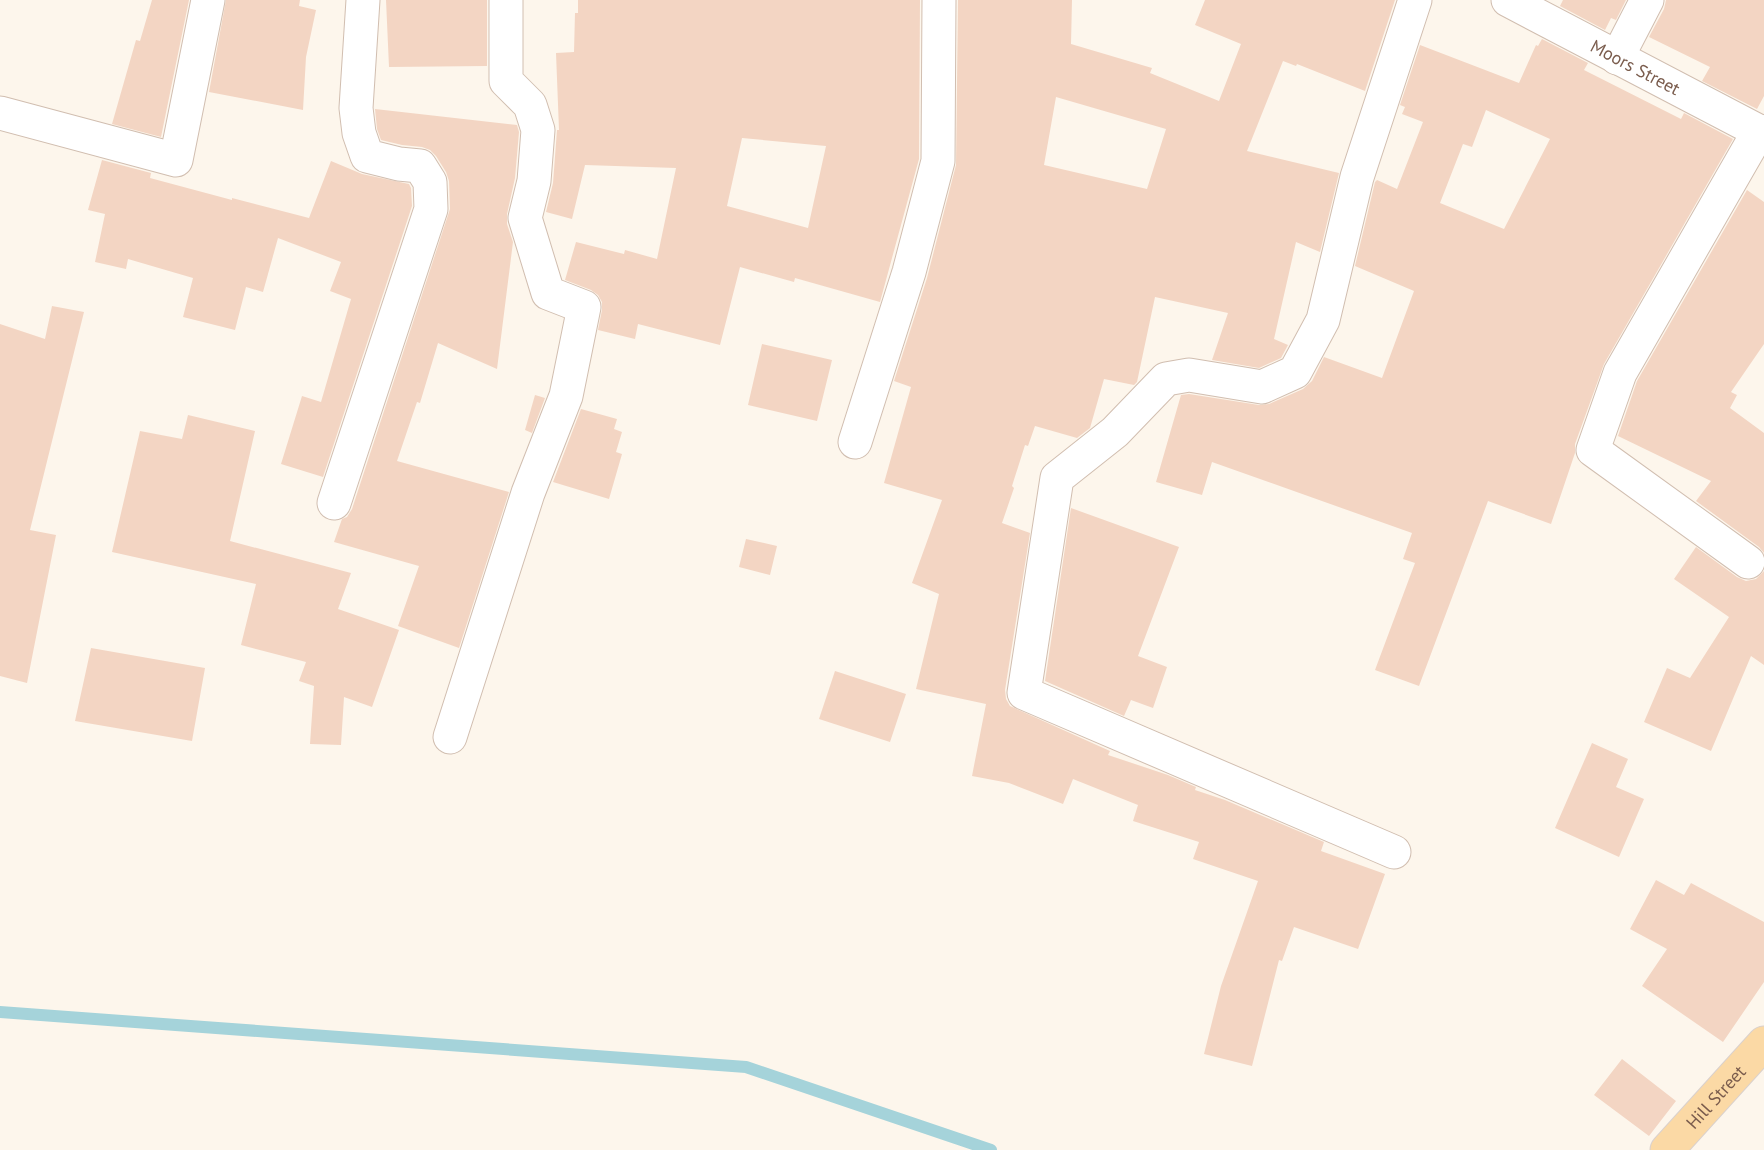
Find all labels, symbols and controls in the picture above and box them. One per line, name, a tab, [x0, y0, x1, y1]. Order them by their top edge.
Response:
street label: Moors Street	[1587, 34, 1684, 100]
street label: Hill Street	[1681, 1060, 1750, 1133]

